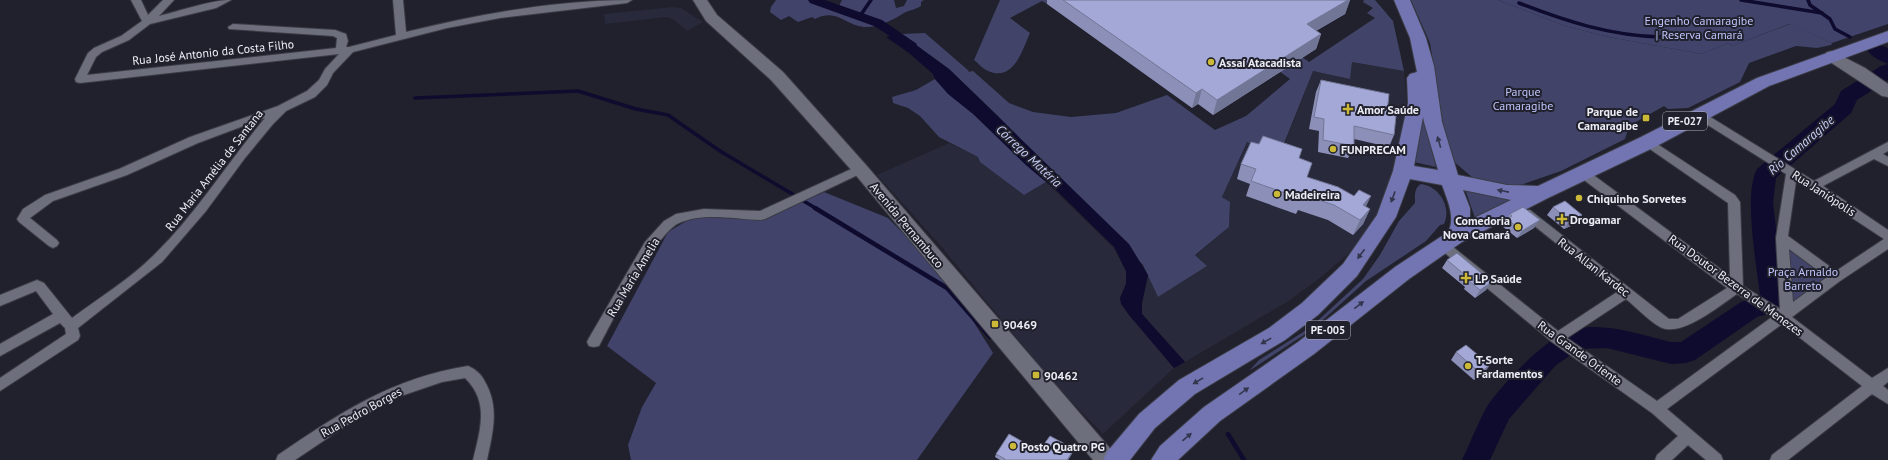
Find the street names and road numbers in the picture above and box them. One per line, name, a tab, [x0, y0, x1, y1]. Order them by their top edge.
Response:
street label: Rua José Antonio da Costa Filho	[131, 36, 295, 68]
street label: Rua Maria Amélia de Santana	[162, 106, 266, 234]
road number: PE-027	[1663, 112, 1707, 130]
street label: Rua Janiópolis	[1789, 167, 1859, 219]
street label: Avenida Pernambuco	[867, 179, 947, 271]
street label: Rua Doutor Bezerra de Menezes	[1666, 231, 1806, 339]
street label: Rua Allan Kardec	[1555, 234, 1633, 300]
street label: Rua Maria Amelia	[603, 235, 663, 319]
street label: Rua Grande Oriente	[1535, 317, 1625, 389]
road number: PE-005	[1306, 321, 1350, 339]
street label: Rua Pedro Borges	[318, 384, 404, 440]

